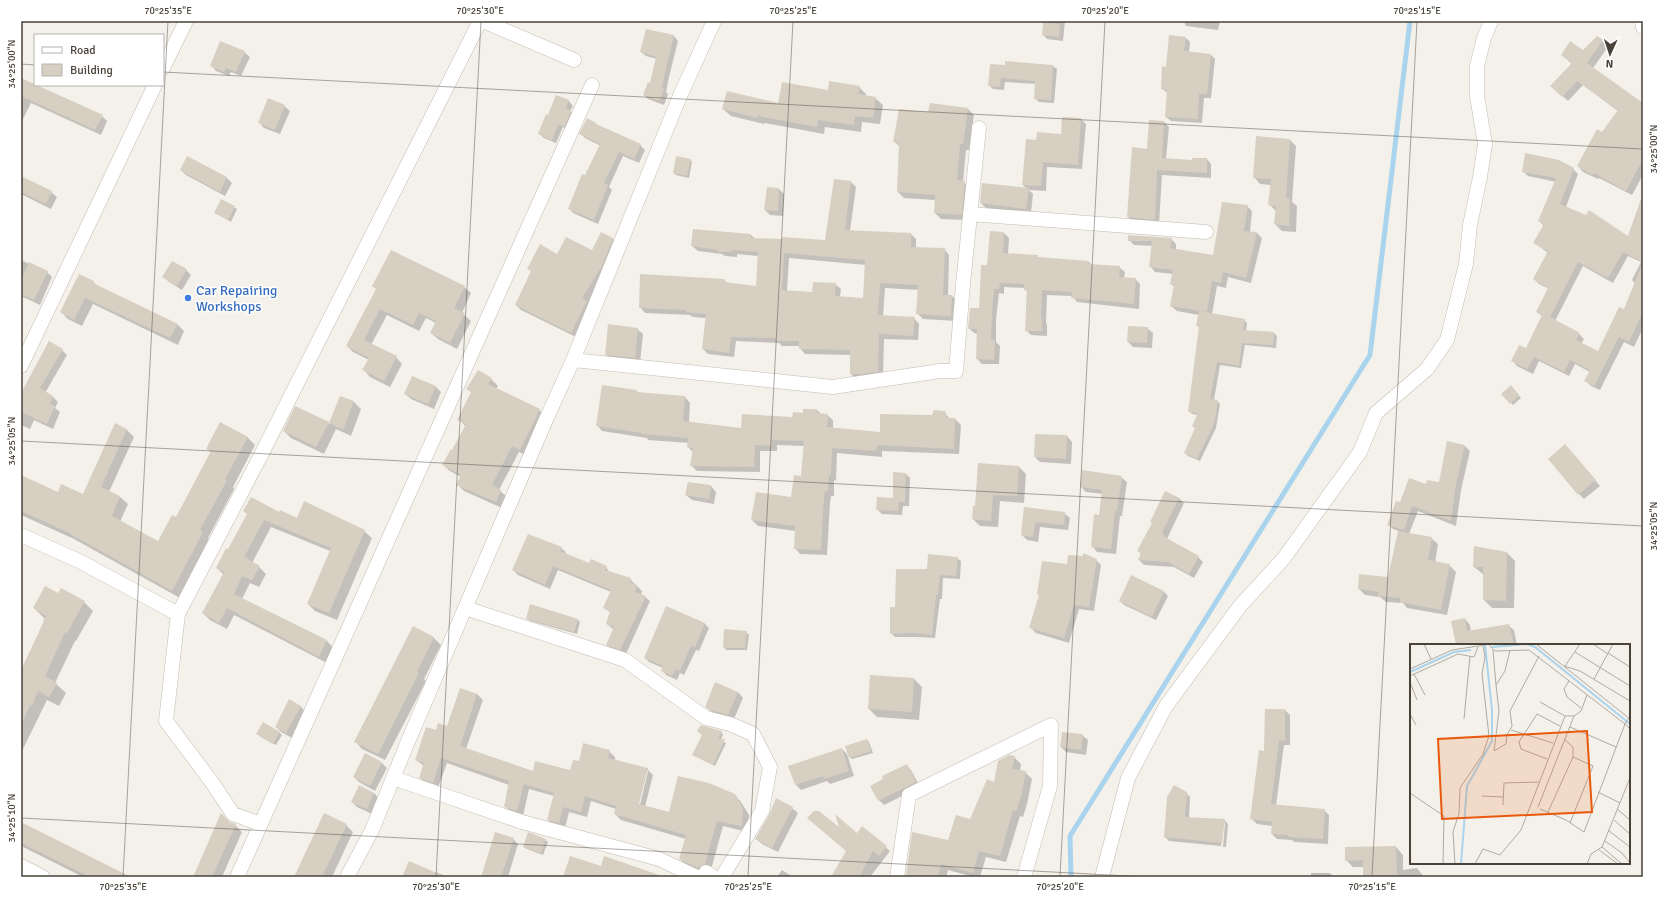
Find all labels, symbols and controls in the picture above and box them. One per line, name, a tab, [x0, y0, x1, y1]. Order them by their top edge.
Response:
text: 70°25'35"E	[144, 5, 192, 17]
text: 70°25'30"E	[456, 5, 504, 17]
text: 70°25'25"E	[769, 5, 817, 17]
text: 70°25'20"E	[1081, 5, 1129, 17]
text: 70°25'15"E	[1393, 5, 1441, 17]
legend	[34, 34, 164, 86]
north arrow	[1590, 34, 1630, 74]
text: 34°25'00"N	[6, 40, 18, 88]
text: Road	[70, 43, 96, 58]
text: N	[1605, 57, 1614, 70]
text: Building	[70, 63, 113, 78]
text: 34°25'00"N	[1648, 125, 1660, 173]
place label: Car Repairing Workshops	[196, 282, 277, 315]
marker: Car Repairing Workshops	[183, 293, 193, 303]
text: 34°25'05"N	[6, 417, 18, 465]
text: 34°25'05"N	[1648, 502, 1660, 550]
inset map	[1410, 644, 1630, 864]
text: 34°25'10"N	[6, 794, 18, 842]
text: 70°25'35"E	[99, 881, 147, 893]
text: 70°25'30"E	[412, 881, 460, 893]
text: 70°25'25"E	[724, 881, 772, 893]
text: 70°25'20"E	[1036, 881, 1084, 893]
text: 70°25'15"E	[1348, 881, 1396, 893]

